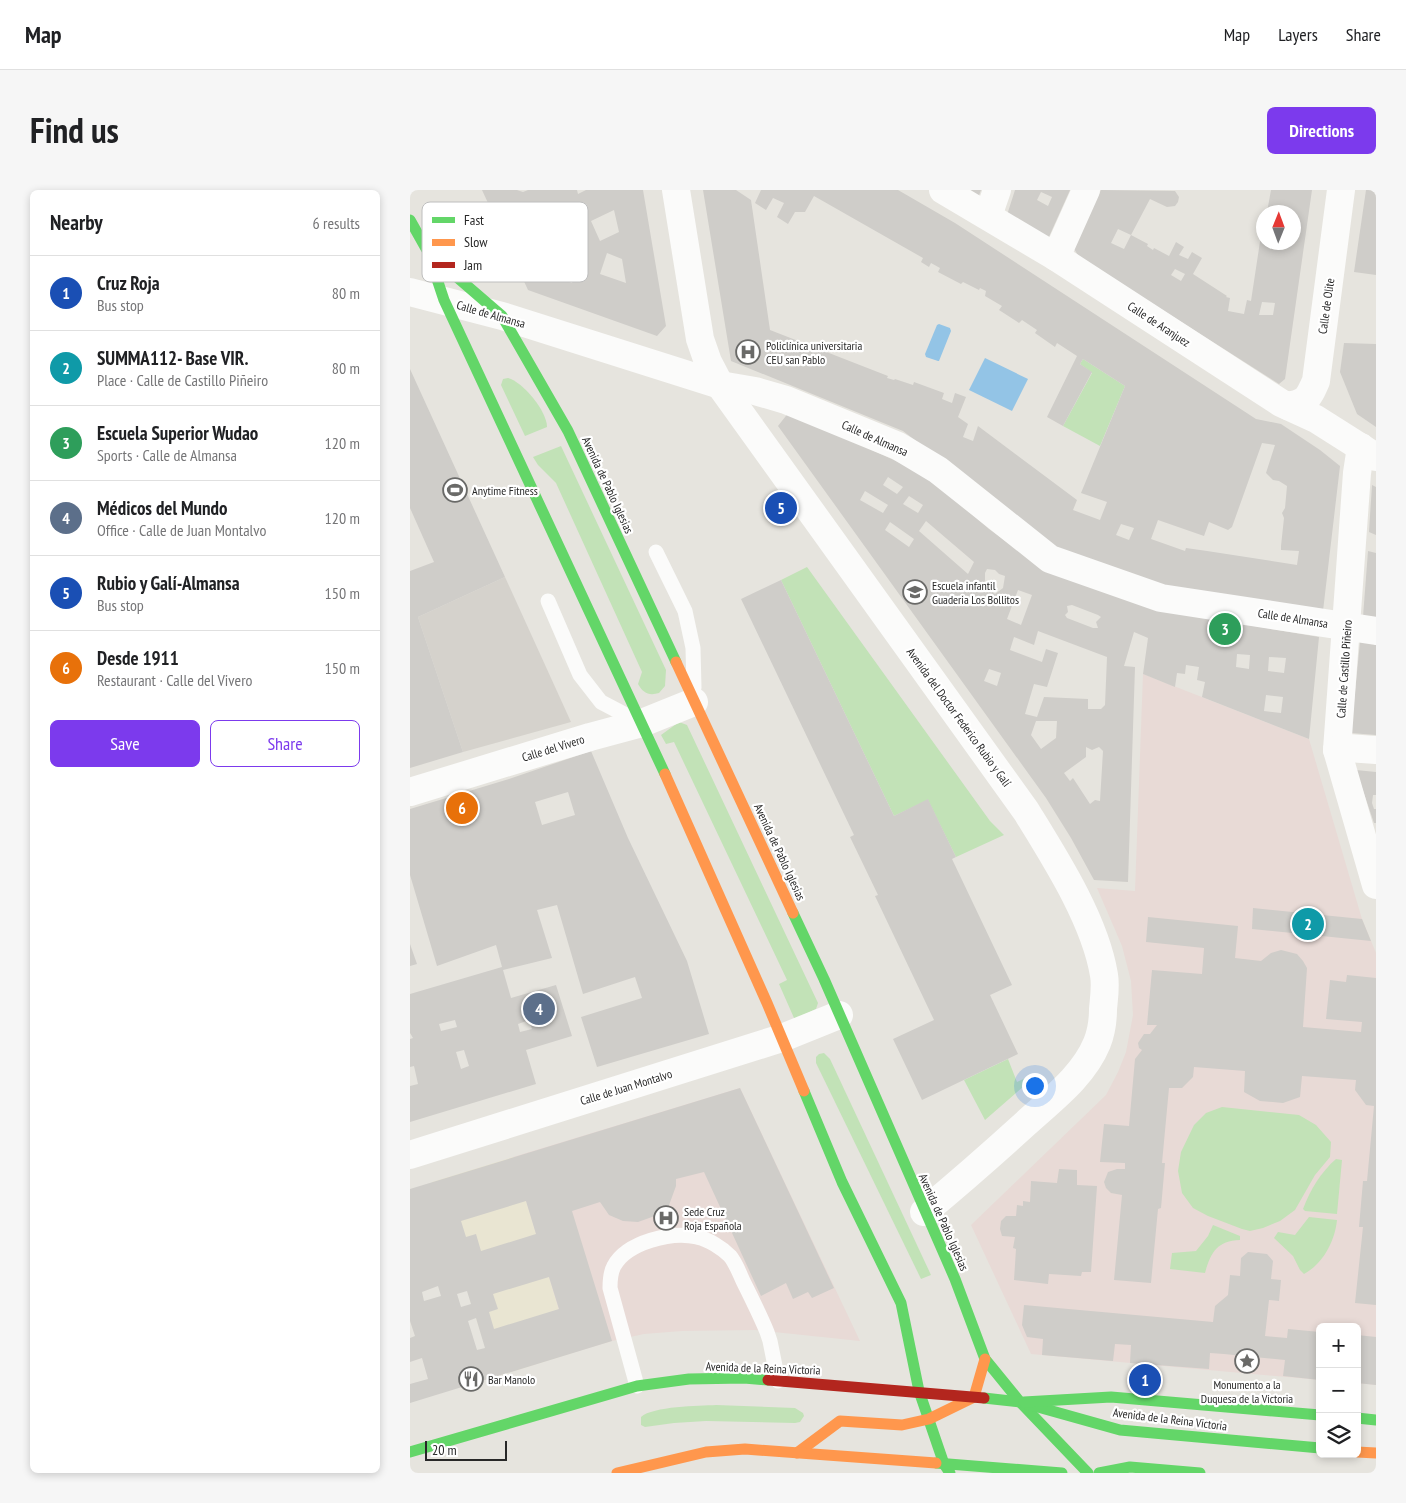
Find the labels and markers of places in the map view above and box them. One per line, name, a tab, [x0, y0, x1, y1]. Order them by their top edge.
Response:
place label: Policlínica universitaria CEU san Pablo	[766, 338, 862, 367]
hospital icon: Policlínica universitaria CEU san Pablo	[735, 339, 761, 365]
sports icon: Anytime Fitness	[442, 477, 468, 503]
place label: Anytime Fitness	[472, 483, 538, 498]
pin: 5	[765, 489, 797, 527]
place label: Escuela infantil Guaderia Los Bollitos	[932, 578, 1019, 607]
school or university icon: Escuela infantil Guaderia Los Bollitos	[902, 579, 928, 605]
pin: 3	[1209, 610, 1241, 648]
pin: 6	[446, 789, 478, 827]
pin: 2	[1292, 905, 1324, 943]
pin: 4	[523, 990, 555, 1028]
place label: Sede Cruz Roja Española	[684, 1204, 742, 1233]
hospital icon: Sede Cruz Roja Española	[653, 1205, 679, 1231]
place icon: Monumento a la Duquesa de la Victoria	[1234, 1348, 1260, 1374]
pin: 1	[1129, 1361, 1161, 1399]
restaurant icon: Bar Manolo	[458, 1366, 484, 1392]
place label: Bar Manolo	[488, 1372, 535, 1387]
place label: Monumento a la Duquesa de la Victoria	[1201, 1377, 1293, 1406]

